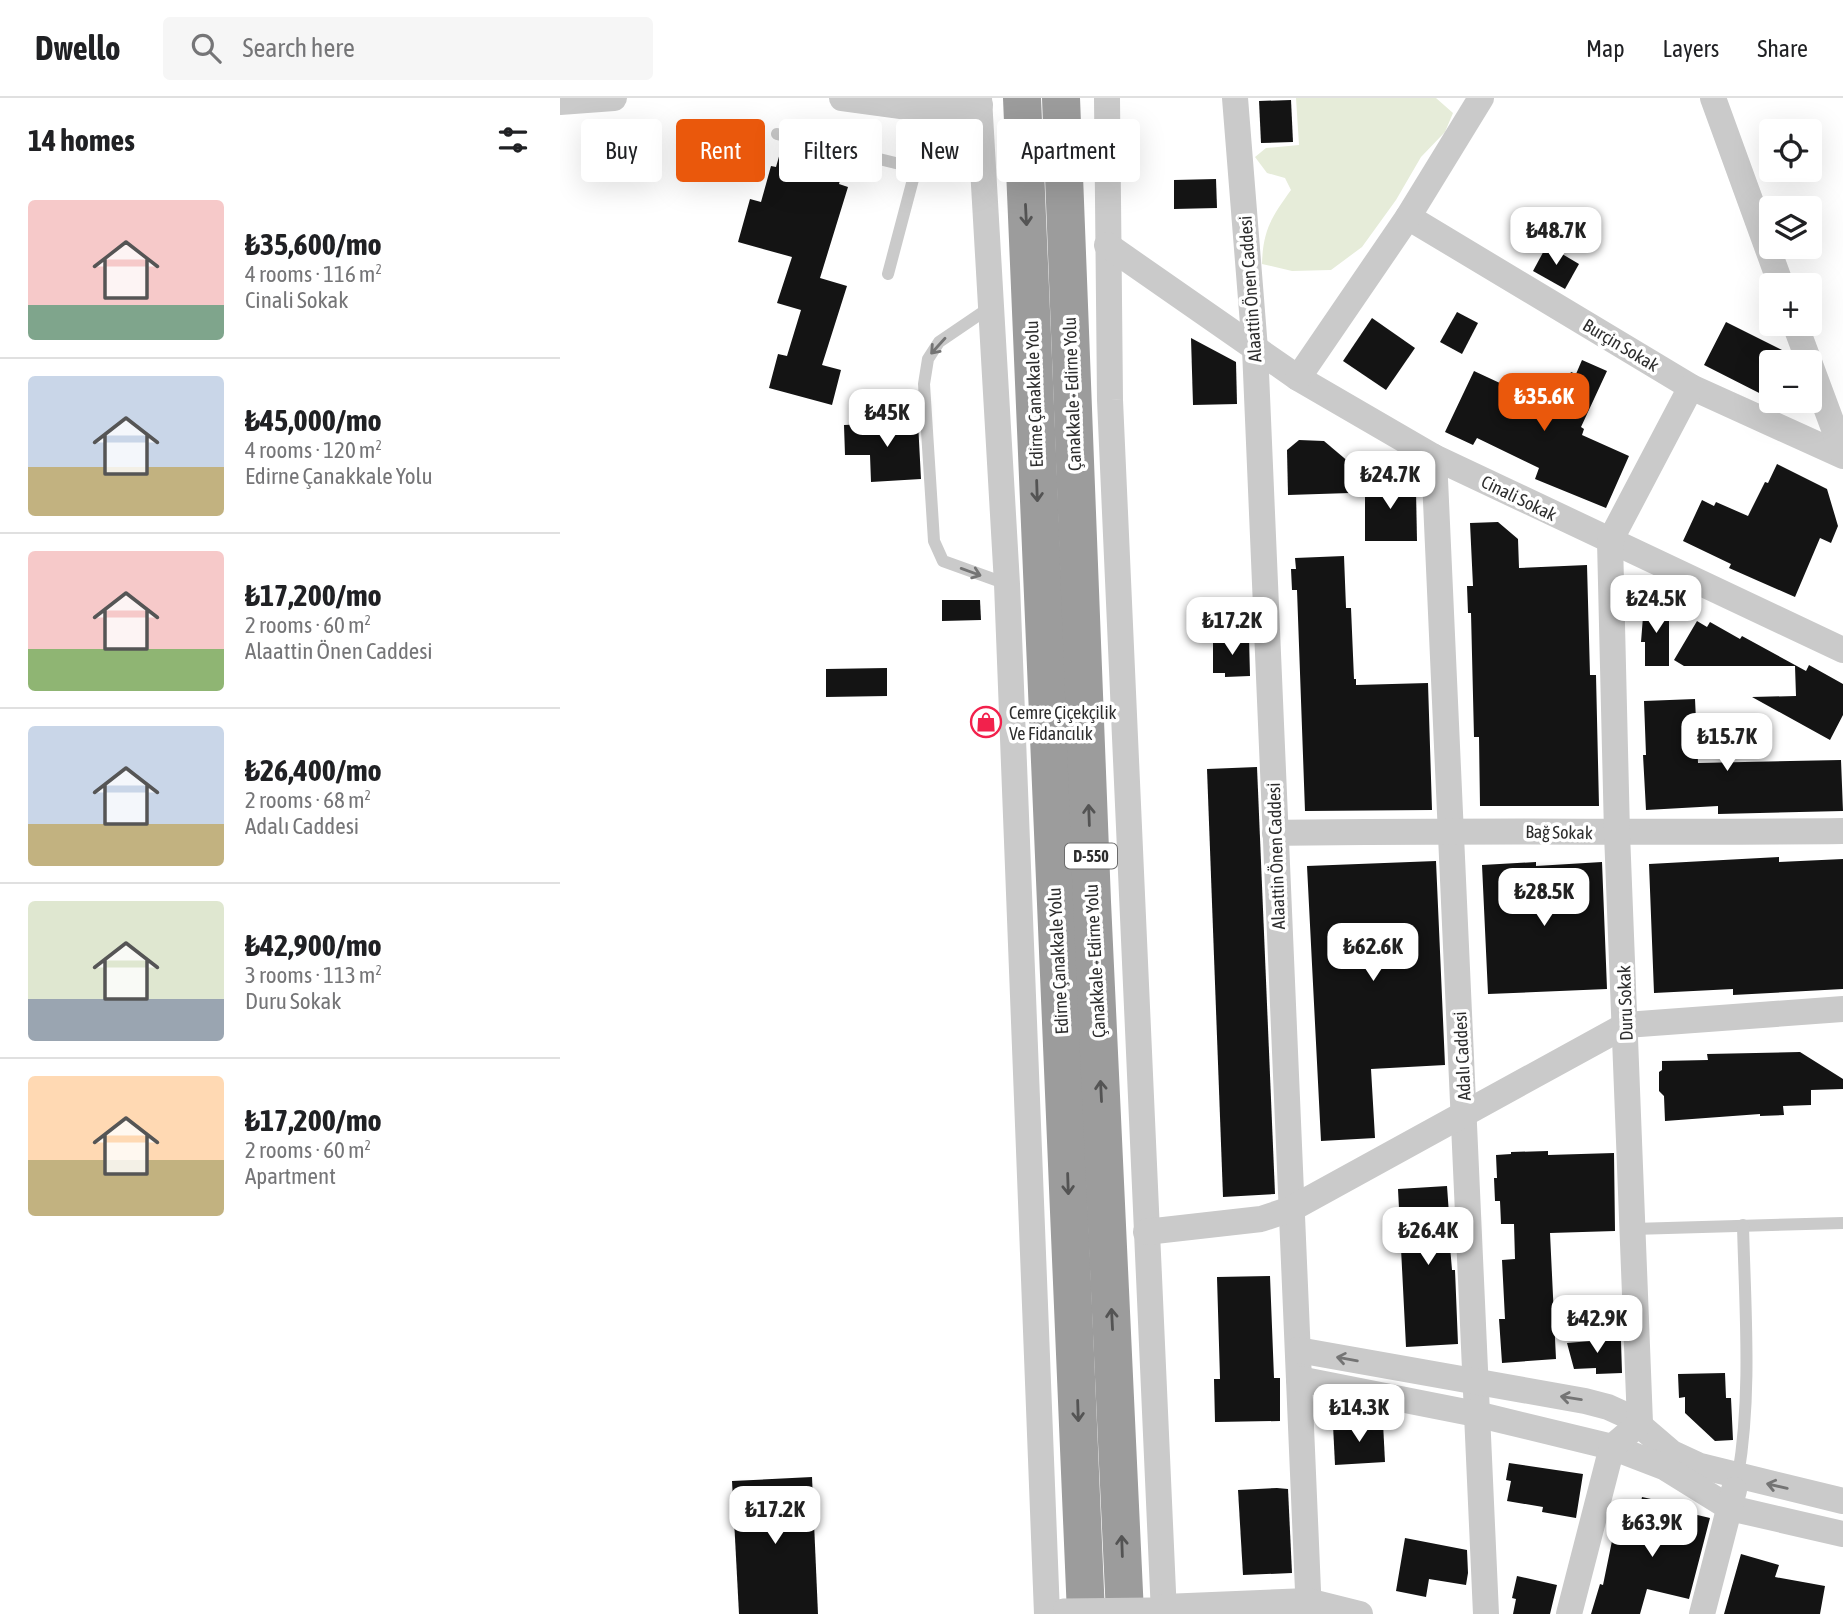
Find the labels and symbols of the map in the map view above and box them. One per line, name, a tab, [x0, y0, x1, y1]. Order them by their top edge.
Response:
one-way arrow	[1020, 203, 1033, 226]
pin: ₺48.7K	[1499, 208, 1613, 267]
street label: Alaattin Önen Caddesi	[1234, 215, 1266, 363]
street label: Burçin Sokak	[1579, 314, 1663, 376]
street label: Çanakkale - Edirne Yolu	[1059, 317, 1085, 471]
street label: Edirne Çanakkale Yolu	[1021, 320, 1047, 468]
one-way arrow	[930, 337, 947, 354]
pin: ₺35.6K	[1487, 374, 1601, 433]
pin: ₺45K	[846, 390, 928, 449]
pin: ₺24.7K	[1333, 452, 1447, 511]
street label: Cinali Sokak	[1478, 471, 1560, 525]
one-way arrow	[1031, 480, 1044, 503]
one-way arrow	[959, 567, 981, 580]
pin: ₺24.5K	[1599, 575, 1713, 635]
pin: ₺17.2K	[1175, 598, 1289, 657]
place label: Cemre Çiçekçilik Ve Fidancılık	[1009, 702, 1117, 744]
shop icon: Cemre Çiçekçilik Ve Fidancılık	[969, 705, 1003, 739]
pin: ₺15.7K	[1670, 714, 1784, 773]
street label: Alaattin Önen Caddesi	[1263, 782, 1289, 930]
one-way arrow	[1083, 804, 1096, 827]
street label: Bağ Sokak	[1525, 821, 1593, 843]
road number: D-550	[1065, 844, 1117, 869]
pin: ₺28.5K	[1487, 868, 1601, 928]
street label: Çanakkale - Edirne Yolu	[1080, 884, 1110, 1038]
street label: Edirne Çanakkale Yolu	[1044, 887, 1072, 1035]
pin: ₺62.6K	[1316, 924, 1430, 983]
street label: Duru Sokak	[1613, 965, 1637, 1041]
street label: Adalı Caddesi	[1449, 1011, 1475, 1101]
one-way arrow	[1095, 1080, 1108, 1103]
one-way arrow	[1062, 1172, 1075, 1195]
pin: ₺26.4K	[1371, 1208, 1485, 1267]
pin: ₺42.9K	[1540, 1296, 1654, 1355]
one-way arrow	[1106, 1307, 1119, 1330]
one-way arrow	[1336, 1352, 1359, 1365]
pin: ₺14.3K	[1302, 1384, 1416, 1444]
one-way arrow	[1560, 1391, 1583, 1404]
one-way arrow	[1071, 1399, 1084, 1422]
one-way arrow	[1766, 1478, 1788, 1491]
pin: ₺17.2K	[718, 1486, 832, 1546]
pin: ₺63.9K	[1595, 1500, 1709, 1559]
one-way arrow	[1115, 1535, 1128, 1558]

